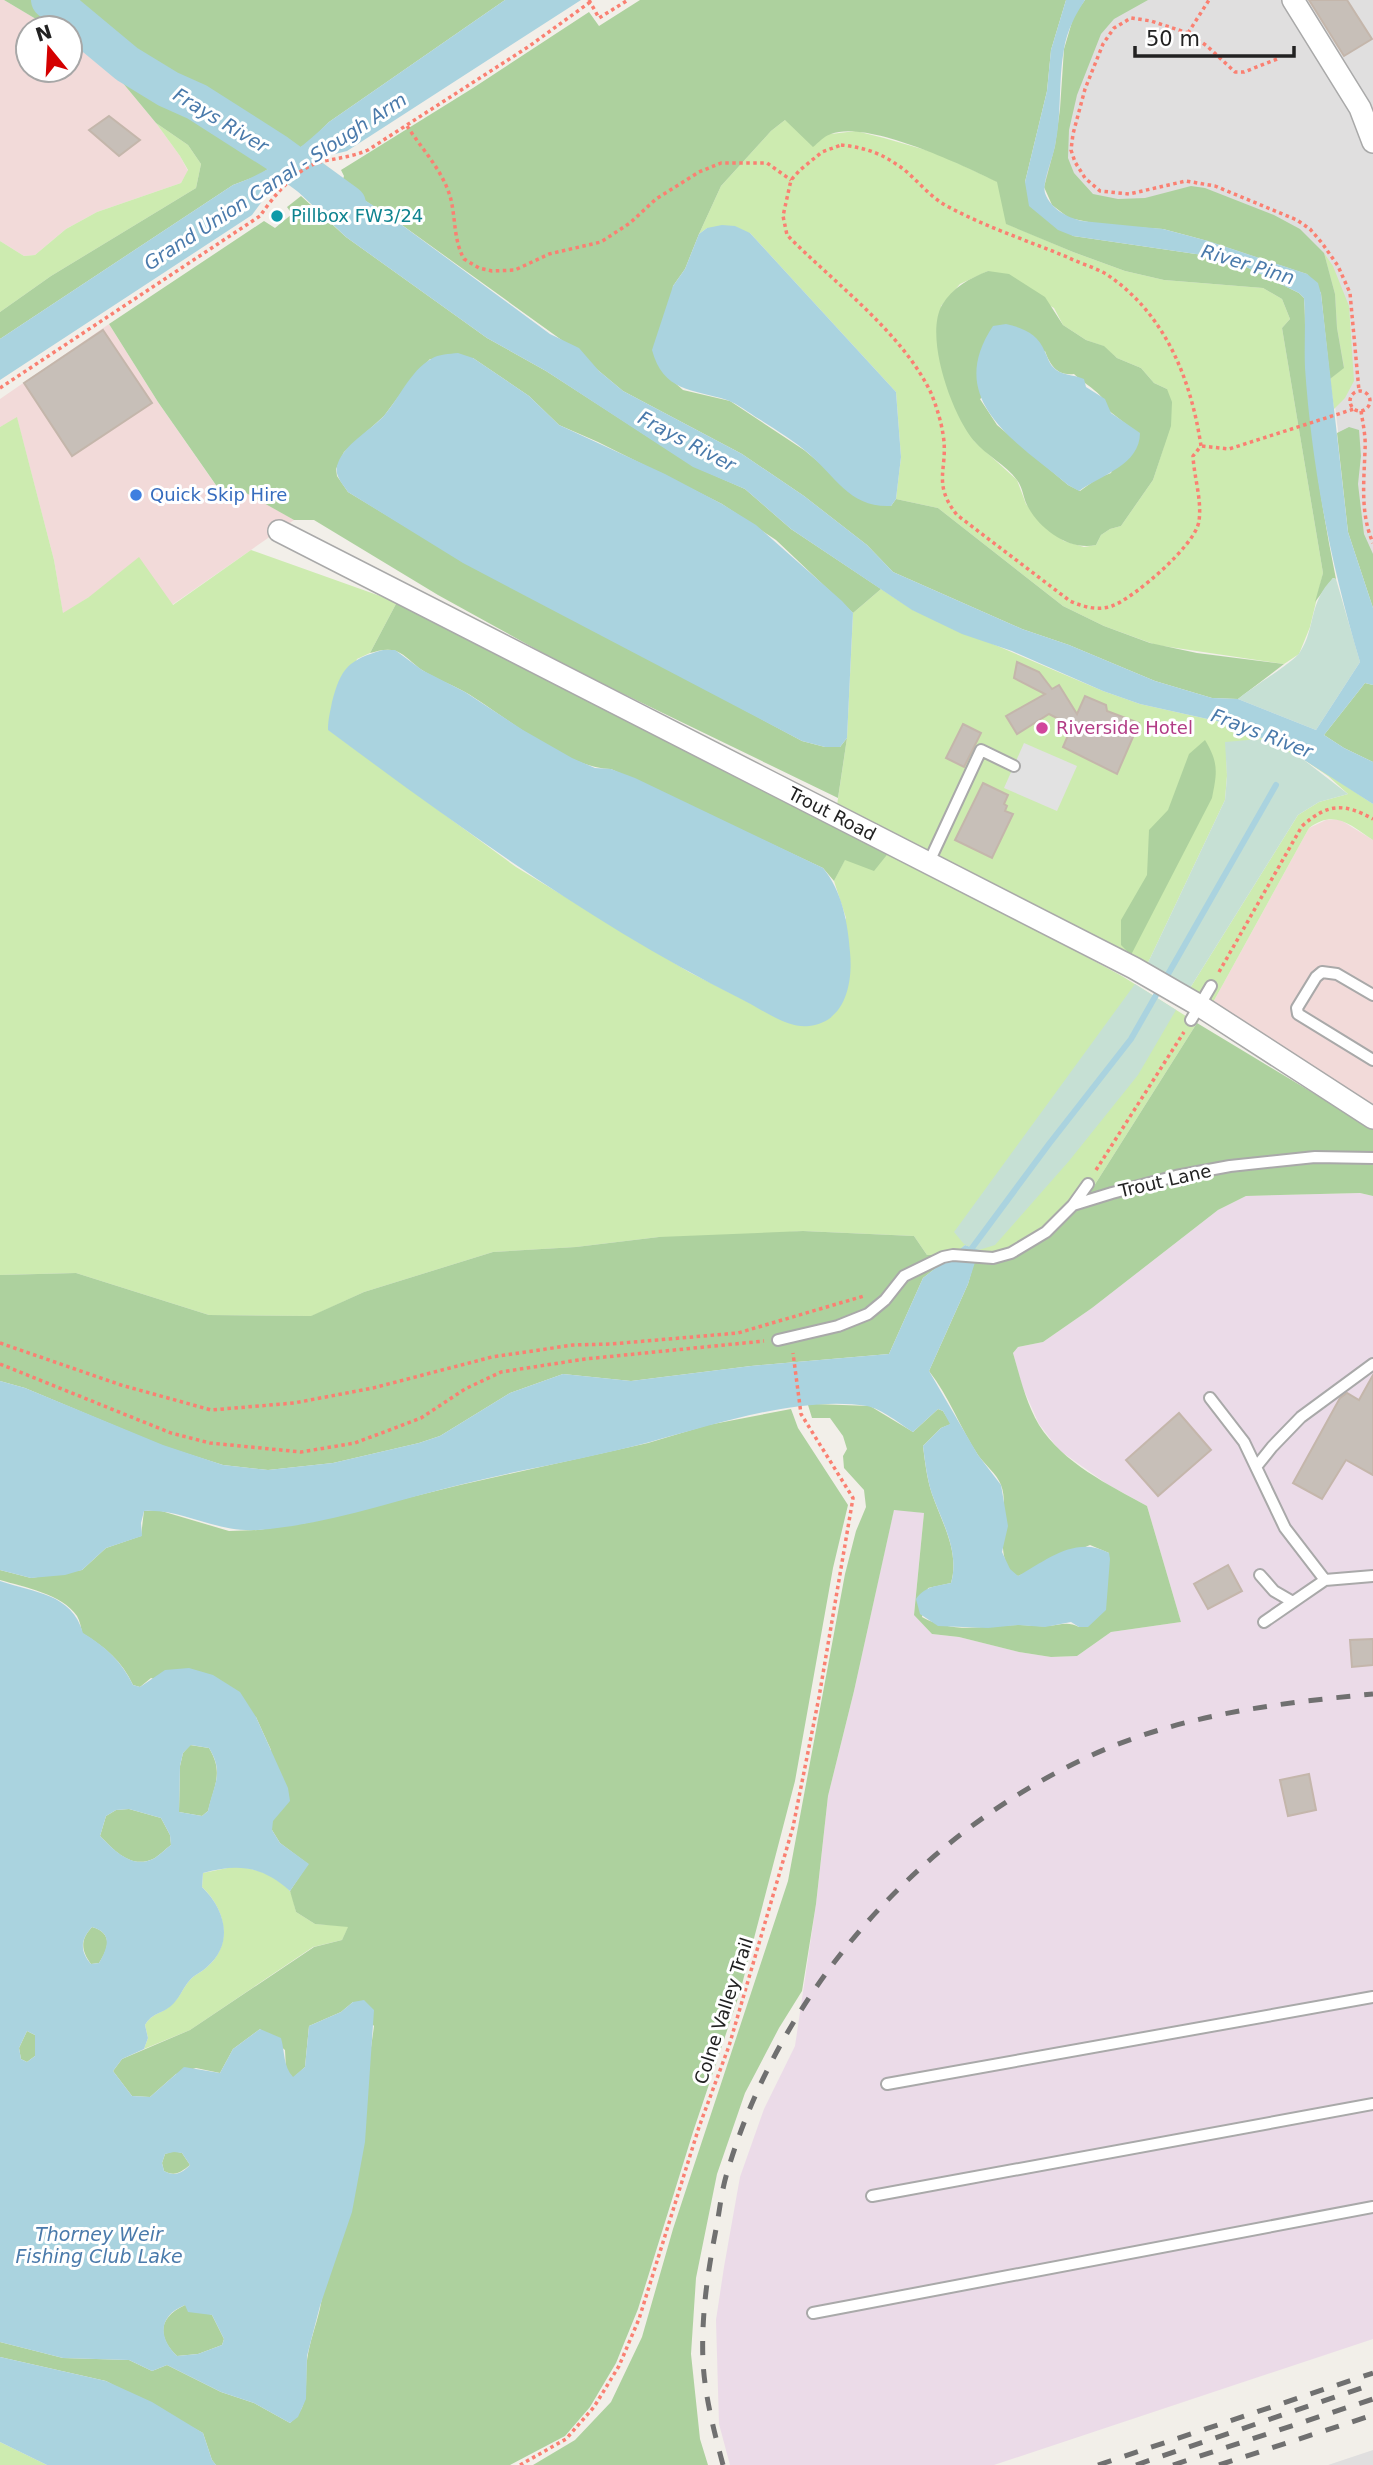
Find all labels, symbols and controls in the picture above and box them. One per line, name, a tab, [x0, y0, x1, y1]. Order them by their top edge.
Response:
north arrow	[14, 14, 84, 84]
scale bar	[1135, 14, 1294, 58]
text: N	[33, 20, 55, 46]
text: 50 m	[1146, 27, 1200, 51]
water label: Frays River	[170, 83, 273, 158]
water label: Grand Union Canal - Slough Arm	[140, 88, 410, 274]
place label: Pillbox FW3/24	[291, 205, 423, 226]
marker: Pillbox FW3/24	[269, 208, 285, 224]
water label: River Pinn	[1199, 239, 1297, 289]
water label: Frays River	[635, 406, 740, 476]
place label: Quick Skip Hire	[150, 484, 287, 505]
marker: Quick Skip Hire	[128, 487, 144, 503]
water label: Frays River	[1208, 704, 1317, 763]
place label: Riverside Hotel	[1056, 717, 1193, 738]
marker: Riverside Hotel	[1034, 720, 1050, 736]
street label: Trout Road	[784, 782, 880, 845]
street label: Trout Lane	[1116, 1160, 1213, 1202]
street label: Colne Valley Trail	[690, 1935, 757, 2087]
water label: Thorney Weir Fishing Club Lake	[15, 2223, 183, 2267]

